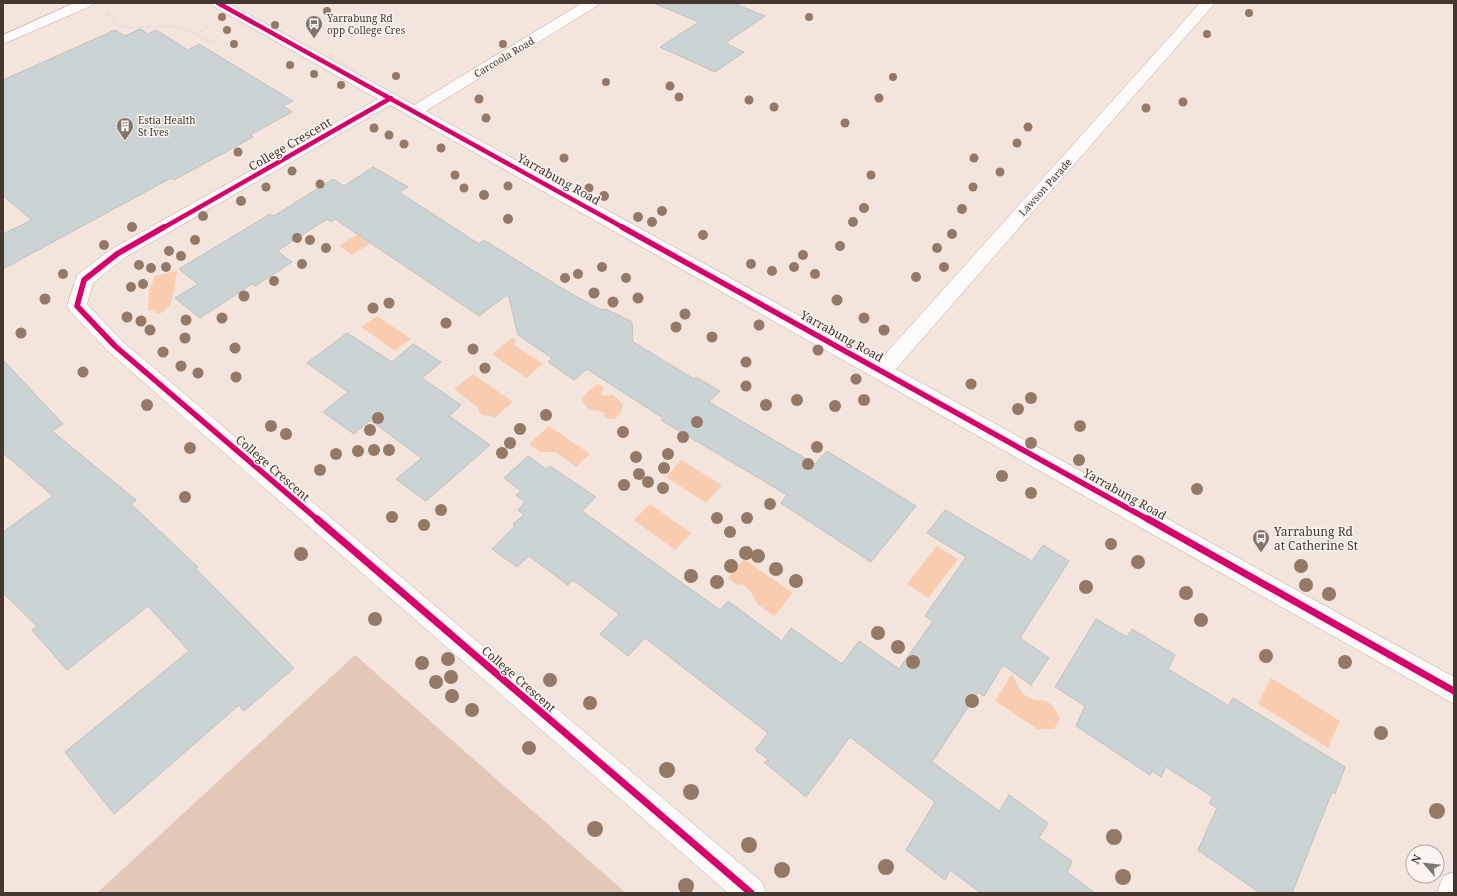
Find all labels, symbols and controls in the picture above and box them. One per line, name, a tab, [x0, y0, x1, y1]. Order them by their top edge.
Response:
place label: Yarrabung Rd opp College Cres	[326, 11, 406, 37]
bus stop icon: Yarrabung Rd opp College Cres	[304, 14, 324, 39]
street label: Carcoola Road	[471, 33, 537, 81]
place label: Estia Health St Ives	[138, 113, 196, 139]
street label: College Crescent	[245, 113, 335, 175]
building icon: Estia Health St Ives	[115, 116, 135, 141]
street label: Yarrabung Road	[514, 149, 604, 209]
street label: Lawson Parade	[1015, 155, 1075, 219]
street label: Yarrabung Road	[797, 306, 887, 366]
street label: College Crescent	[232, 431, 314, 505]
street label: Yarrabung Road	[1080, 464, 1170, 524]
place label: Yarrabung Rd at Catherine St	[1273, 523, 1358, 554]
bus stop icon: Yarrabung Rd at Catherine St	[1251, 528, 1271, 553]
street label: College Crescent	[478, 642, 560, 716]
north arrow	[1405, 844, 1445, 884]
text: N	[1407, 851, 1425, 866]

